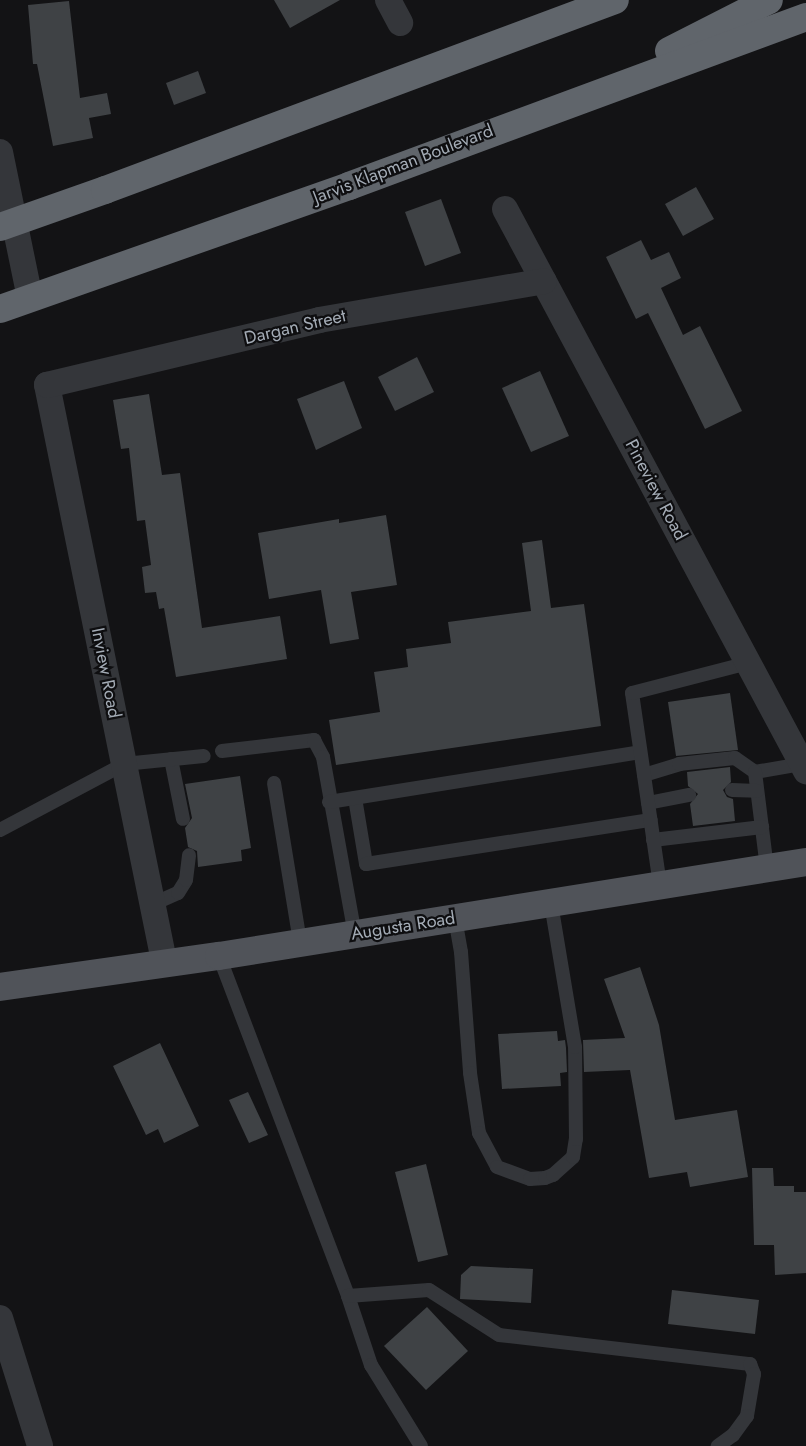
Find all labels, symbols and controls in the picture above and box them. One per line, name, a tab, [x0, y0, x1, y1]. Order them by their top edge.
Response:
street label: Jarvis Klapman Boulevard	[310, 120, 496, 208]
street label: Dargan Street	[242, 305, 348, 349]
street label: Pineview Road	[620, 436, 692, 544]
street label: Inview Road	[87, 626, 125, 720]
street label: Augusta Road	[349, 907, 457, 945]

